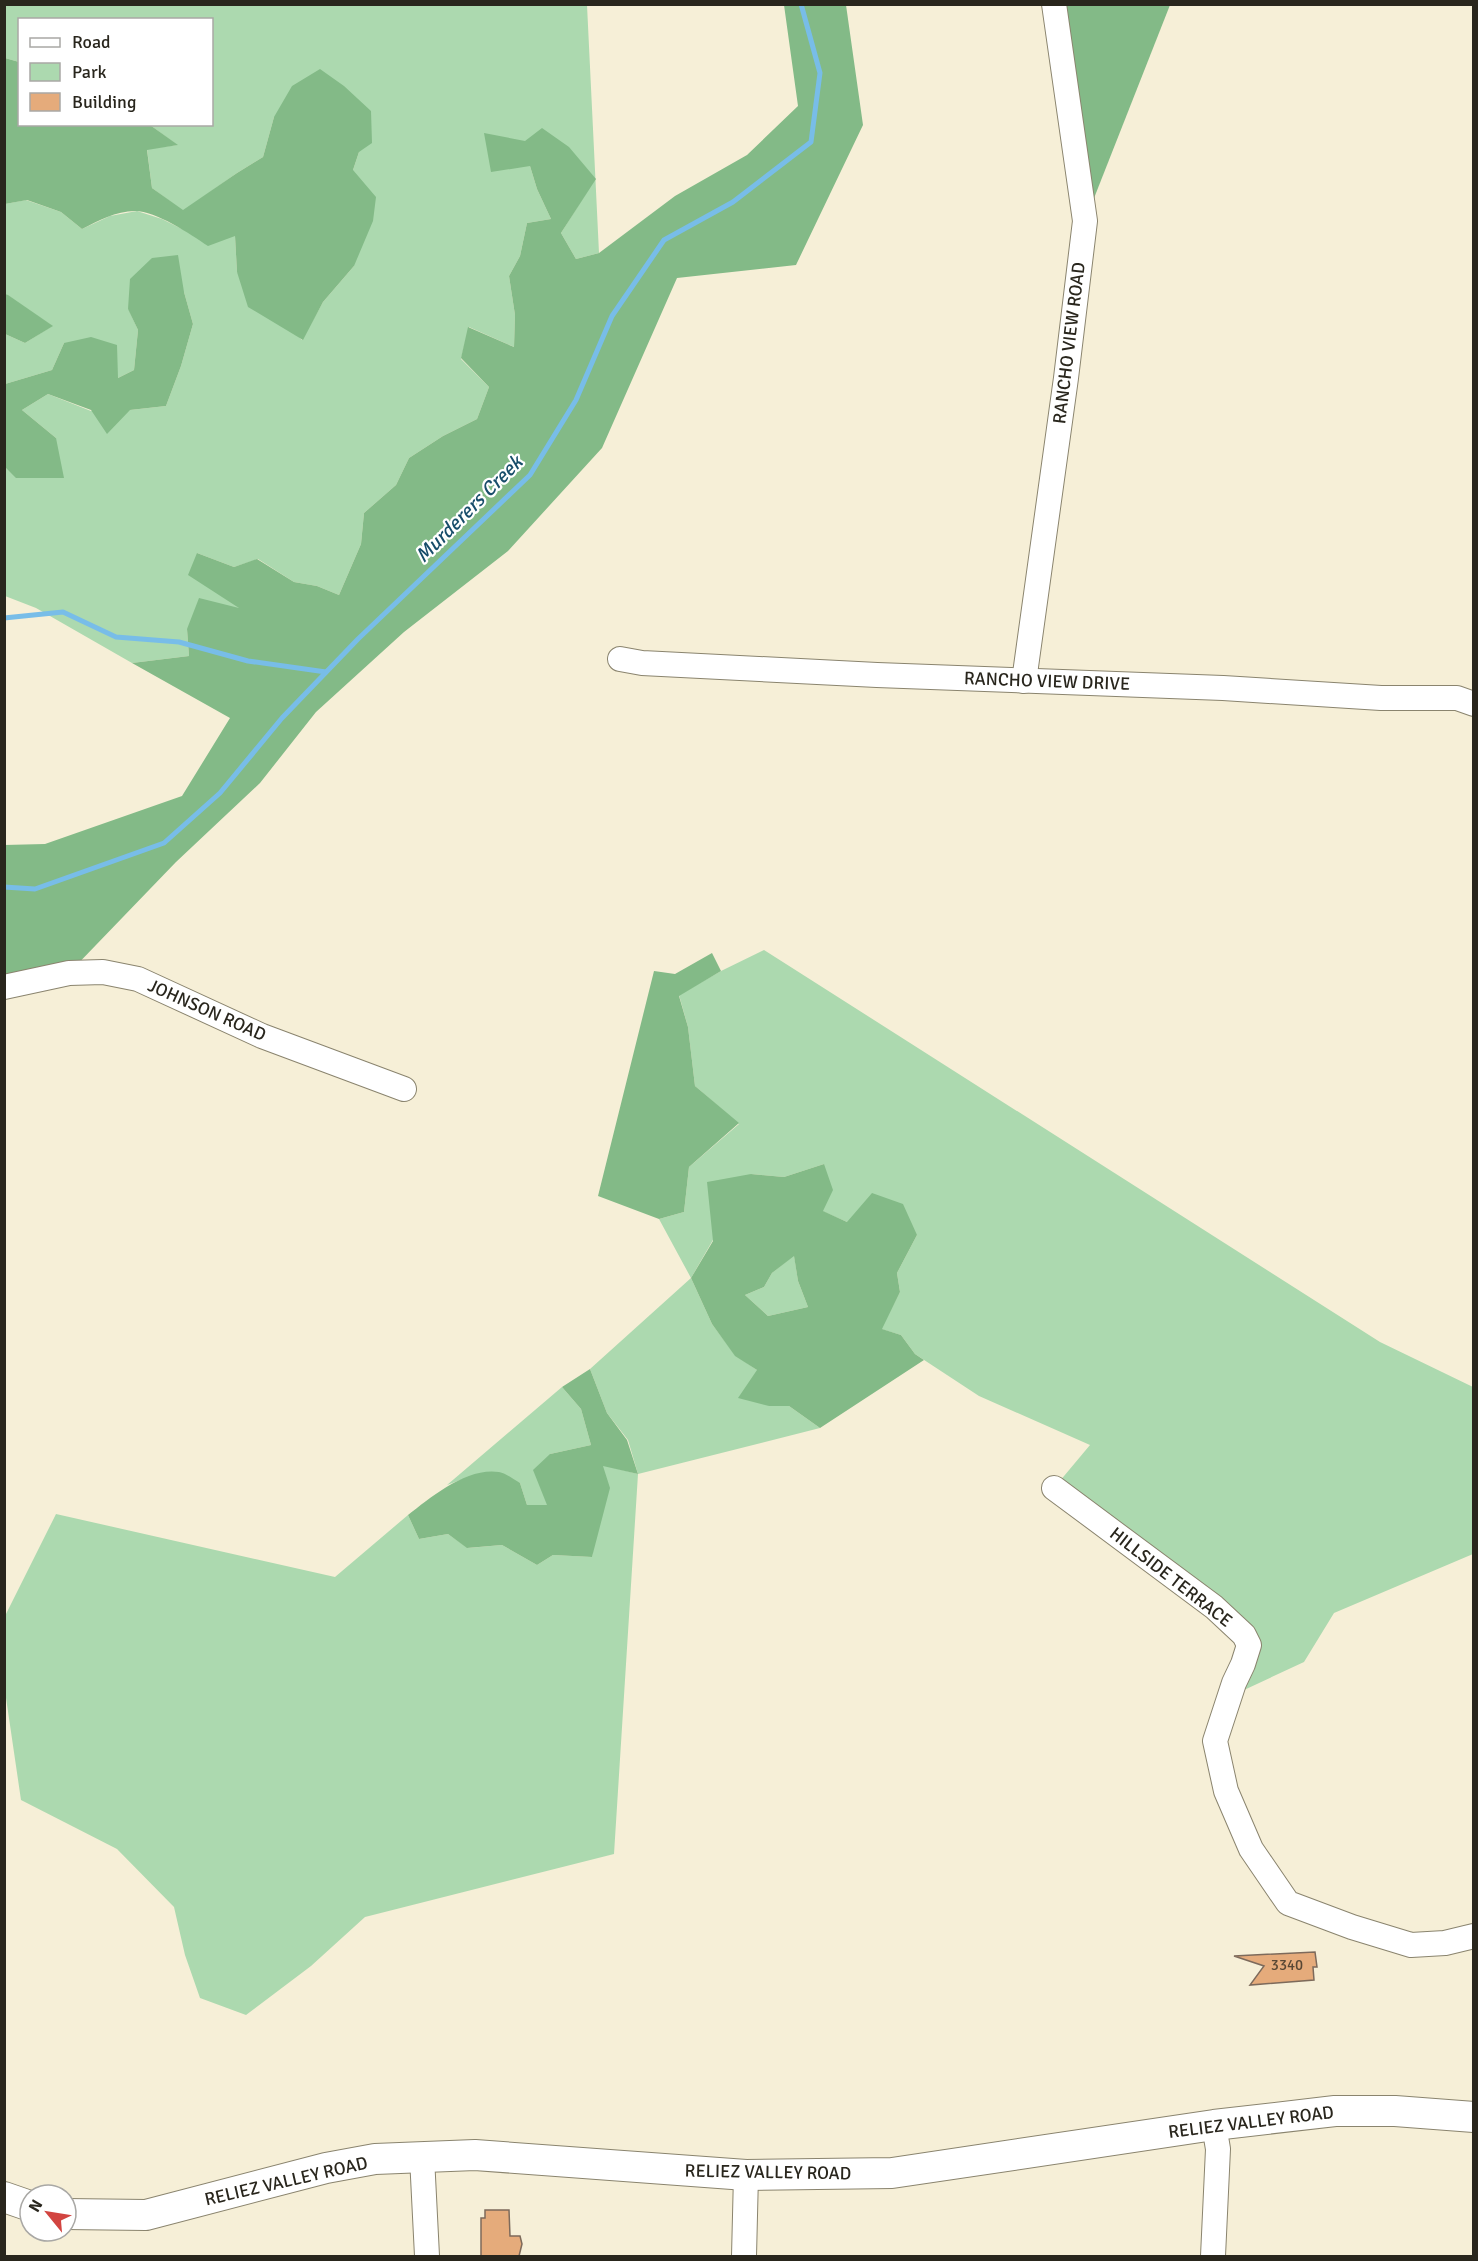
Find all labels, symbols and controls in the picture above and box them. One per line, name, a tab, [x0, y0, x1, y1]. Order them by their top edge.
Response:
legend	[18, 18, 213, 126]
text: Road	[72, 31, 111, 53]
text: Park	[72, 61, 107, 83]
text: Building	[72, 91, 136, 113]
street label: RANCHO VIEW ROAD	[1048, 261, 1090, 425]
water label: Murderers Creek	[410, 449, 529, 568]
street label: RANCHO VIEW DRIVE	[964, 667, 1130, 695]
street label: JOHNSON ROAD	[145, 974, 269, 1046]
street label: HILLSIDE TERRACE	[1105, 1522, 1237, 1632]
house number: 3340	[1271, 1956, 1303, 1974]
street label: RELIEZ VALLEY ROAD	[1167, 2101, 1335, 2143]
street label: RELIEZ VALLEY ROAD	[202, 2152, 370, 2210]
street label: RELIEZ VALLEY ROAD	[684, 2160, 852, 2184]
north arrow	[18, 2183, 78, 2243]
text: N	[24, 2196, 47, 2216]

